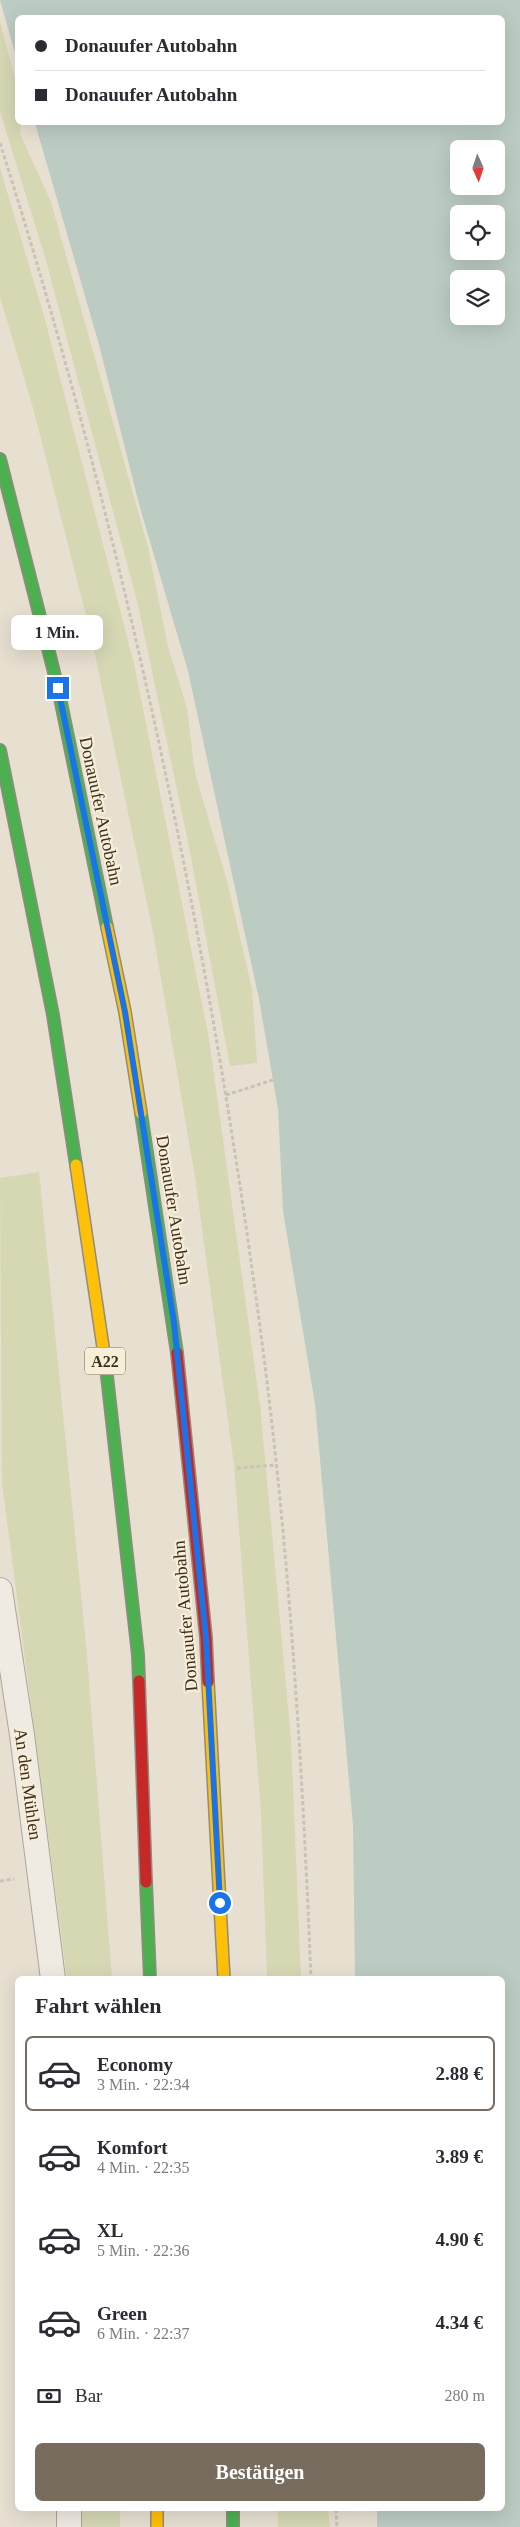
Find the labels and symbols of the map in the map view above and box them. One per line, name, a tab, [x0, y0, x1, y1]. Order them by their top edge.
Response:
north arrow	[450, 140, 505, 195]
callout: 1 Min.	[12, 616, 104, 650]
route end	[47, 677, 69, 699]
street label: Donauufer Autobahn	[75, 735, 127, 887]
street label: Donauufer Autobahn	[152, 1134, 196, 1286]
road number: A22	[85, 1348, 125, 1374]
street label: Donauufer Autobahn	[168, 1540, 202, 1692]
street label: An den Mühlen	[10, 1727, 46, 1841]
route start	[209, 1892, 231, 1914]

